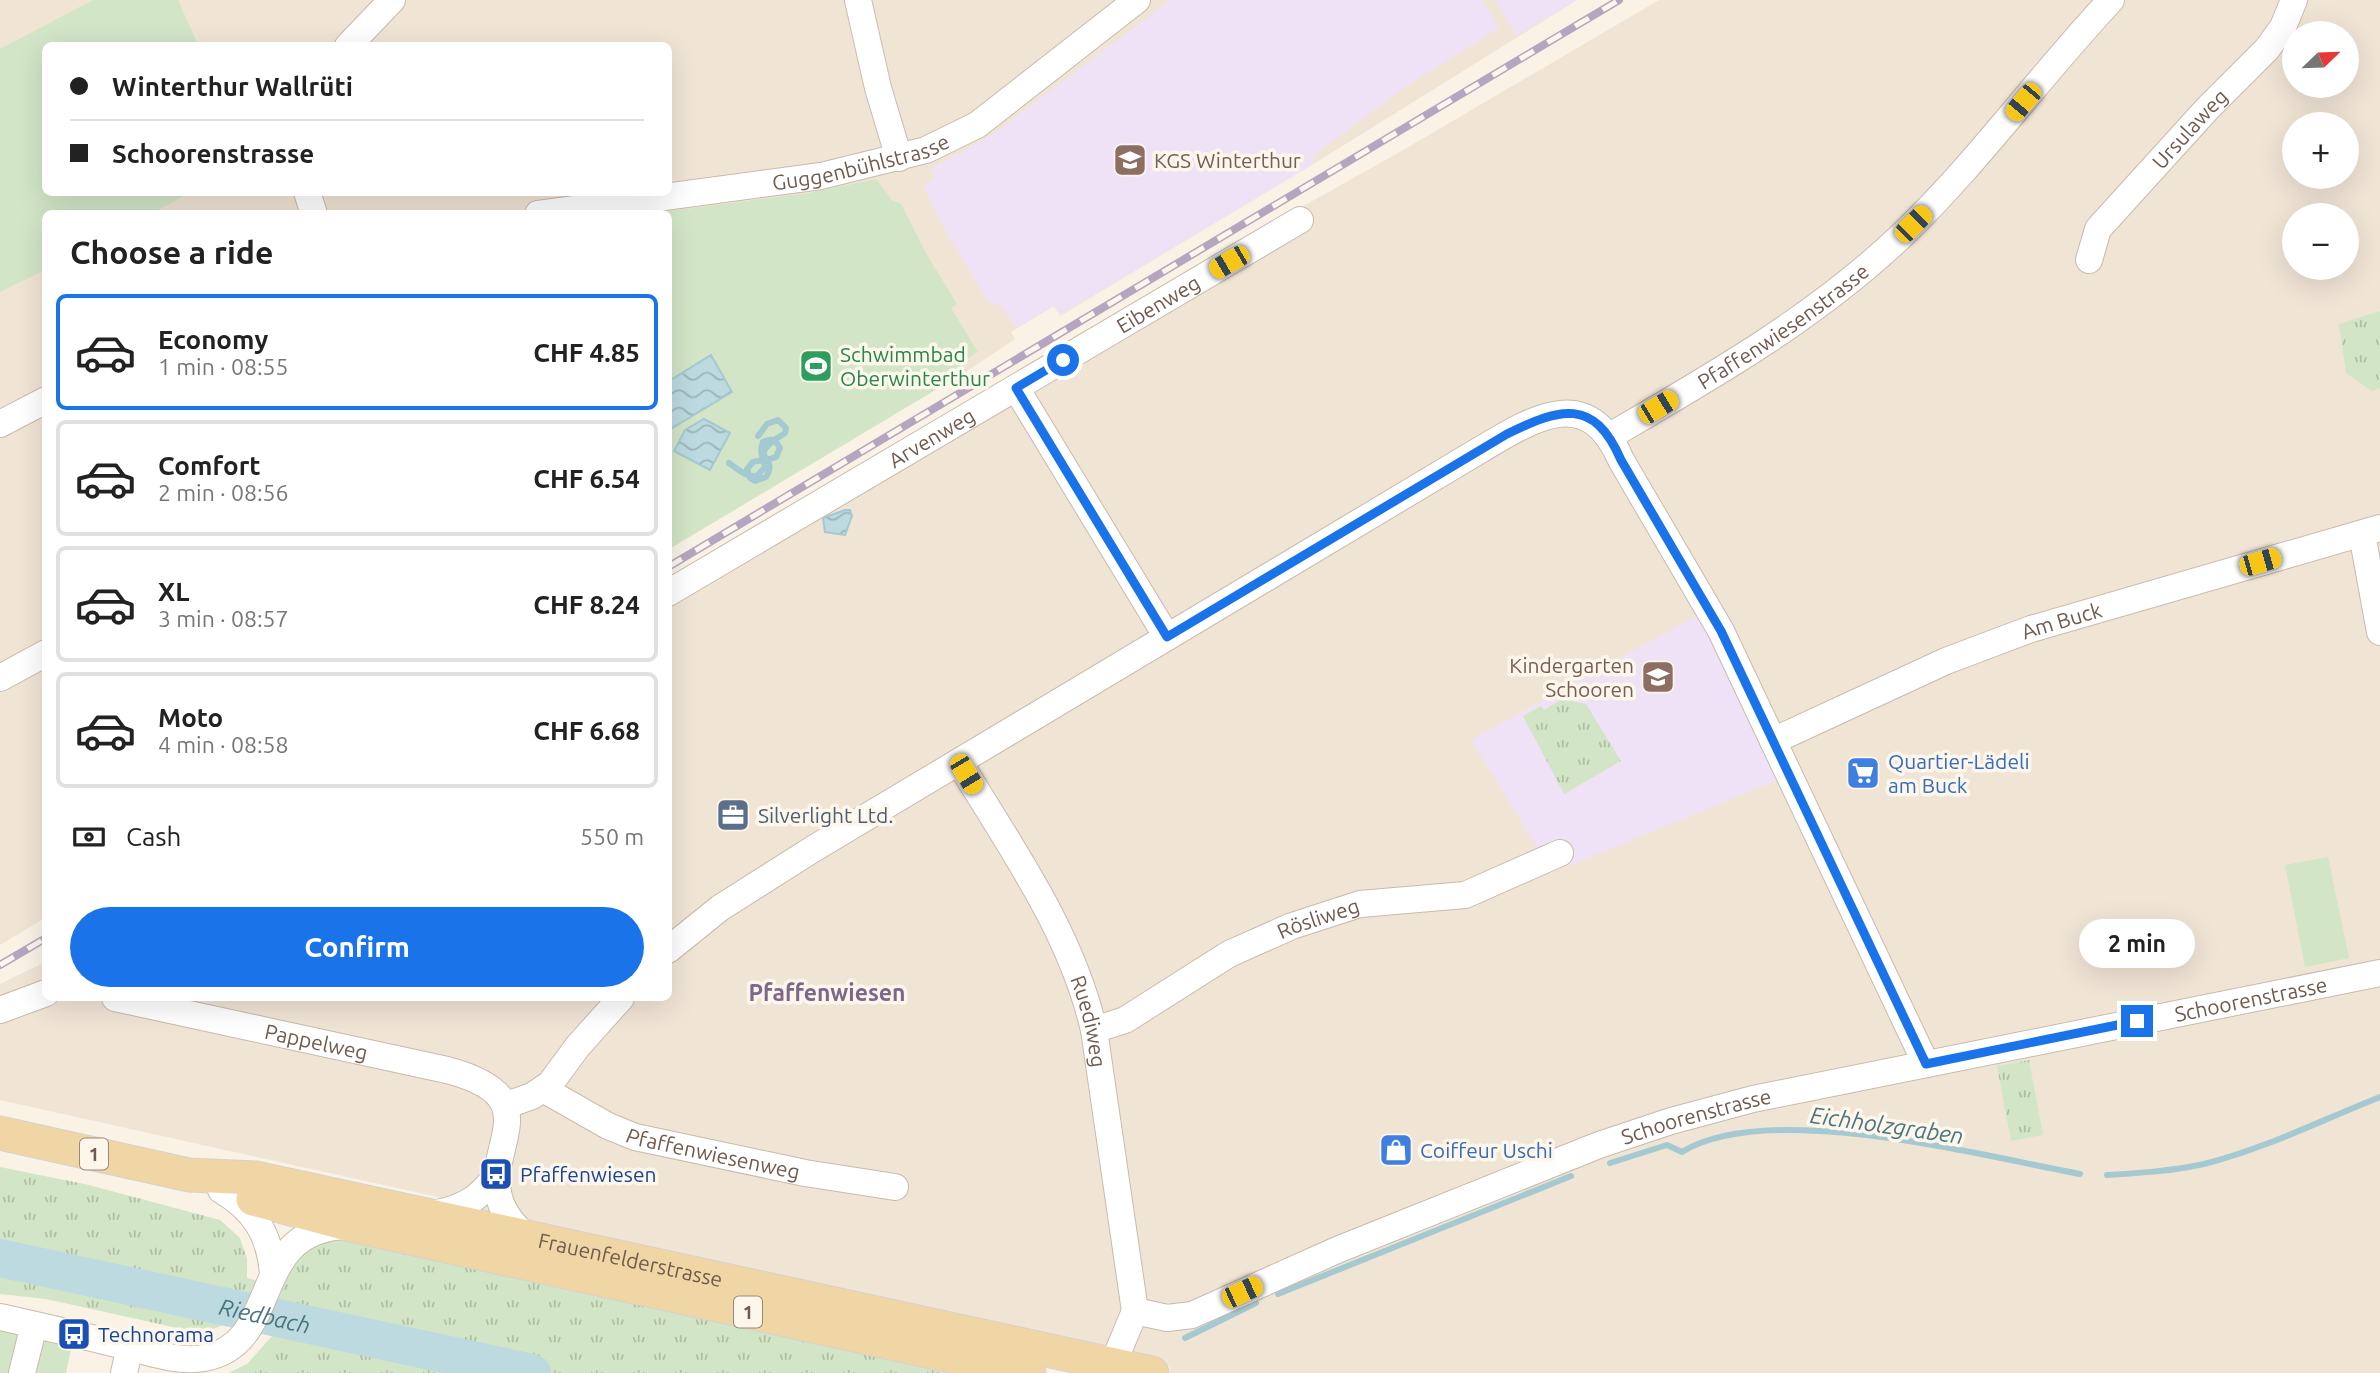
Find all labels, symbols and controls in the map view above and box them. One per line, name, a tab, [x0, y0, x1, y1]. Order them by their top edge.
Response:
north arrow	[2282, 21, 2359, 98]
map controls	[2282, 21, 2359, 280]
text: Winterthur Wallrüti	[112, 72, 353, 101]
car	[2002, 79, 2045, 125]
street label: Ursulaweg	[2147, 84, 2232, 174]
button: +	[2282, 112, 2359, 189]
street label: Guggenbühlstrasse	[771, 129, 953, 194]
text: Schoorenstrasse	[112, 139, 314, 168]
school or university icon: KGS Winterthur	[1111, 141, 1149, 179]
place label: KGS Winterthur	[1154, 148, 1301, 172]
car	[1891, 202, 1936, 246]
button: −	[2282, 203, 2359, 280]
text: Choose a ride	[70, 234, 273, 270]
car	[1206, 242, 1253, 282]
street label: Pfaffenwiesenstrasse	[1693, 259, 1873, 394]
street label: Eibenweg	[1112, 270, 1204, 338]
icon: car	[74, 321, 137, 384]
text: Economy	[158, 325, 268, 354]
text: CHF 4.85	[533, 338, 640, 367]
place label: Schwimmbad Oberwinterthur	[840, 342, 990, 390]
route start	[1047, 344, 1079, 376]
sports icon: Schwimmbad Oberwinterthur	[797, 347, 835, 385]
text: 1 min · 08:55	[158, 354, 289, 379]
car	[1635, 387, 1682, 427]
street label: Arvenweg	[884, 403, 979, 472]
icon: car	[74, 447, 137, 510]
text: Comfort	[158, 451, 261, 480]
text: CHF 6.54	[533, 464, 640, 493]
text: 2 min · 08:56	[158, 480, 289, 505]
car	[2237, 546, 2284, 578]
icon: car	[74, 573, 137, 636]
text: XL	[158, 577, 189, 606]
text: CHF 8.24	[533, 590, 640, 619]
street label: Am Buck	[2018, 597, 2105, 644]
text: 3 min · 08:57	[158, 606, 289, 631]
place label: Kindergarten Schooren	[1509, 653, 1634, 701]
school or university icon: Kindergarten Schooren	[1639, 658, 1677, 696]
icon: car	[74, 699, 137, 762]
text: Moto	[158, 703, 223, 732]
text: CHF 6.68	[533, 716, 640, 745]
text: 4 min · 08:58	[158, 732, 289, 757]
place label: Quartier-Lädeli am Buck	[1888, 749, 2030, 797]
car	[947, 751, 986, 797]
supermarket icon: Quartier-Lädeli am Buck	[1844, 754, 1882, 792]
office icon: Silverlight Ltd.	[714, 796, 752, 834]
place label: Silverlight Ltd.	[758, 803, 893, 827]
icon: cash	[70, 818, 108, 856]
text: Cash	[126, 822, 181, 851]
text: 550 m	[580, 824, 644, 849]
street label: Rösliweg	[1273, 893, 1362, 943]
button: Confirm	[70, 907, 644, 987]
callout: 2 min	[2079, 920, 2195, 968]
text: 2 min	[2108, 931, 2166, 956]
street label: Ruediweg	[1066, 972, 1111, 1069]
street label: Schoorenstrasse	[2172, 972, 2329, 1026]
district label: Pfaffenwiesen	[749, 980, 905, 1005]
route end	[2121, 1005, 2153, 1037]
street label: Pappelweg	[263, 1019, 370, 1064]
street label: Schoorenstrasse	[1618, 1084, 1773, 1149]
water label: Eichholzgraben	[1809, 1102, 1965, 1148]
street label: Pfaffenwiesenweg	[623, 1123, 802, 1184]
shop icon: Coiffeur Uschi	[1377, 1131, 1415, 1169]
road number: 1	[80, 1138, 108, 1170]
place label: Coiffeur Uschi	[1420, 1138, 1553, 1162]
bus stop icon: Pfaffenwiesen	[477, 1155, 515, 1193]
place label: Pfaffenwiesen	[520, 1162, 657, 1186]
street label: Frauenfelderstrasse	[536, 1228, 725, 1291]
car	[1219, 1274, 1266, 1310]
water label: Riedbach	[217, 1293, 313, 1337]
road number: 1	[734, 1296, 762, 1328]
bus stop icon: Technorama	[55, 1315, 93, 1353]
place label: Technorama	[98, 1322, 214, 1346]

